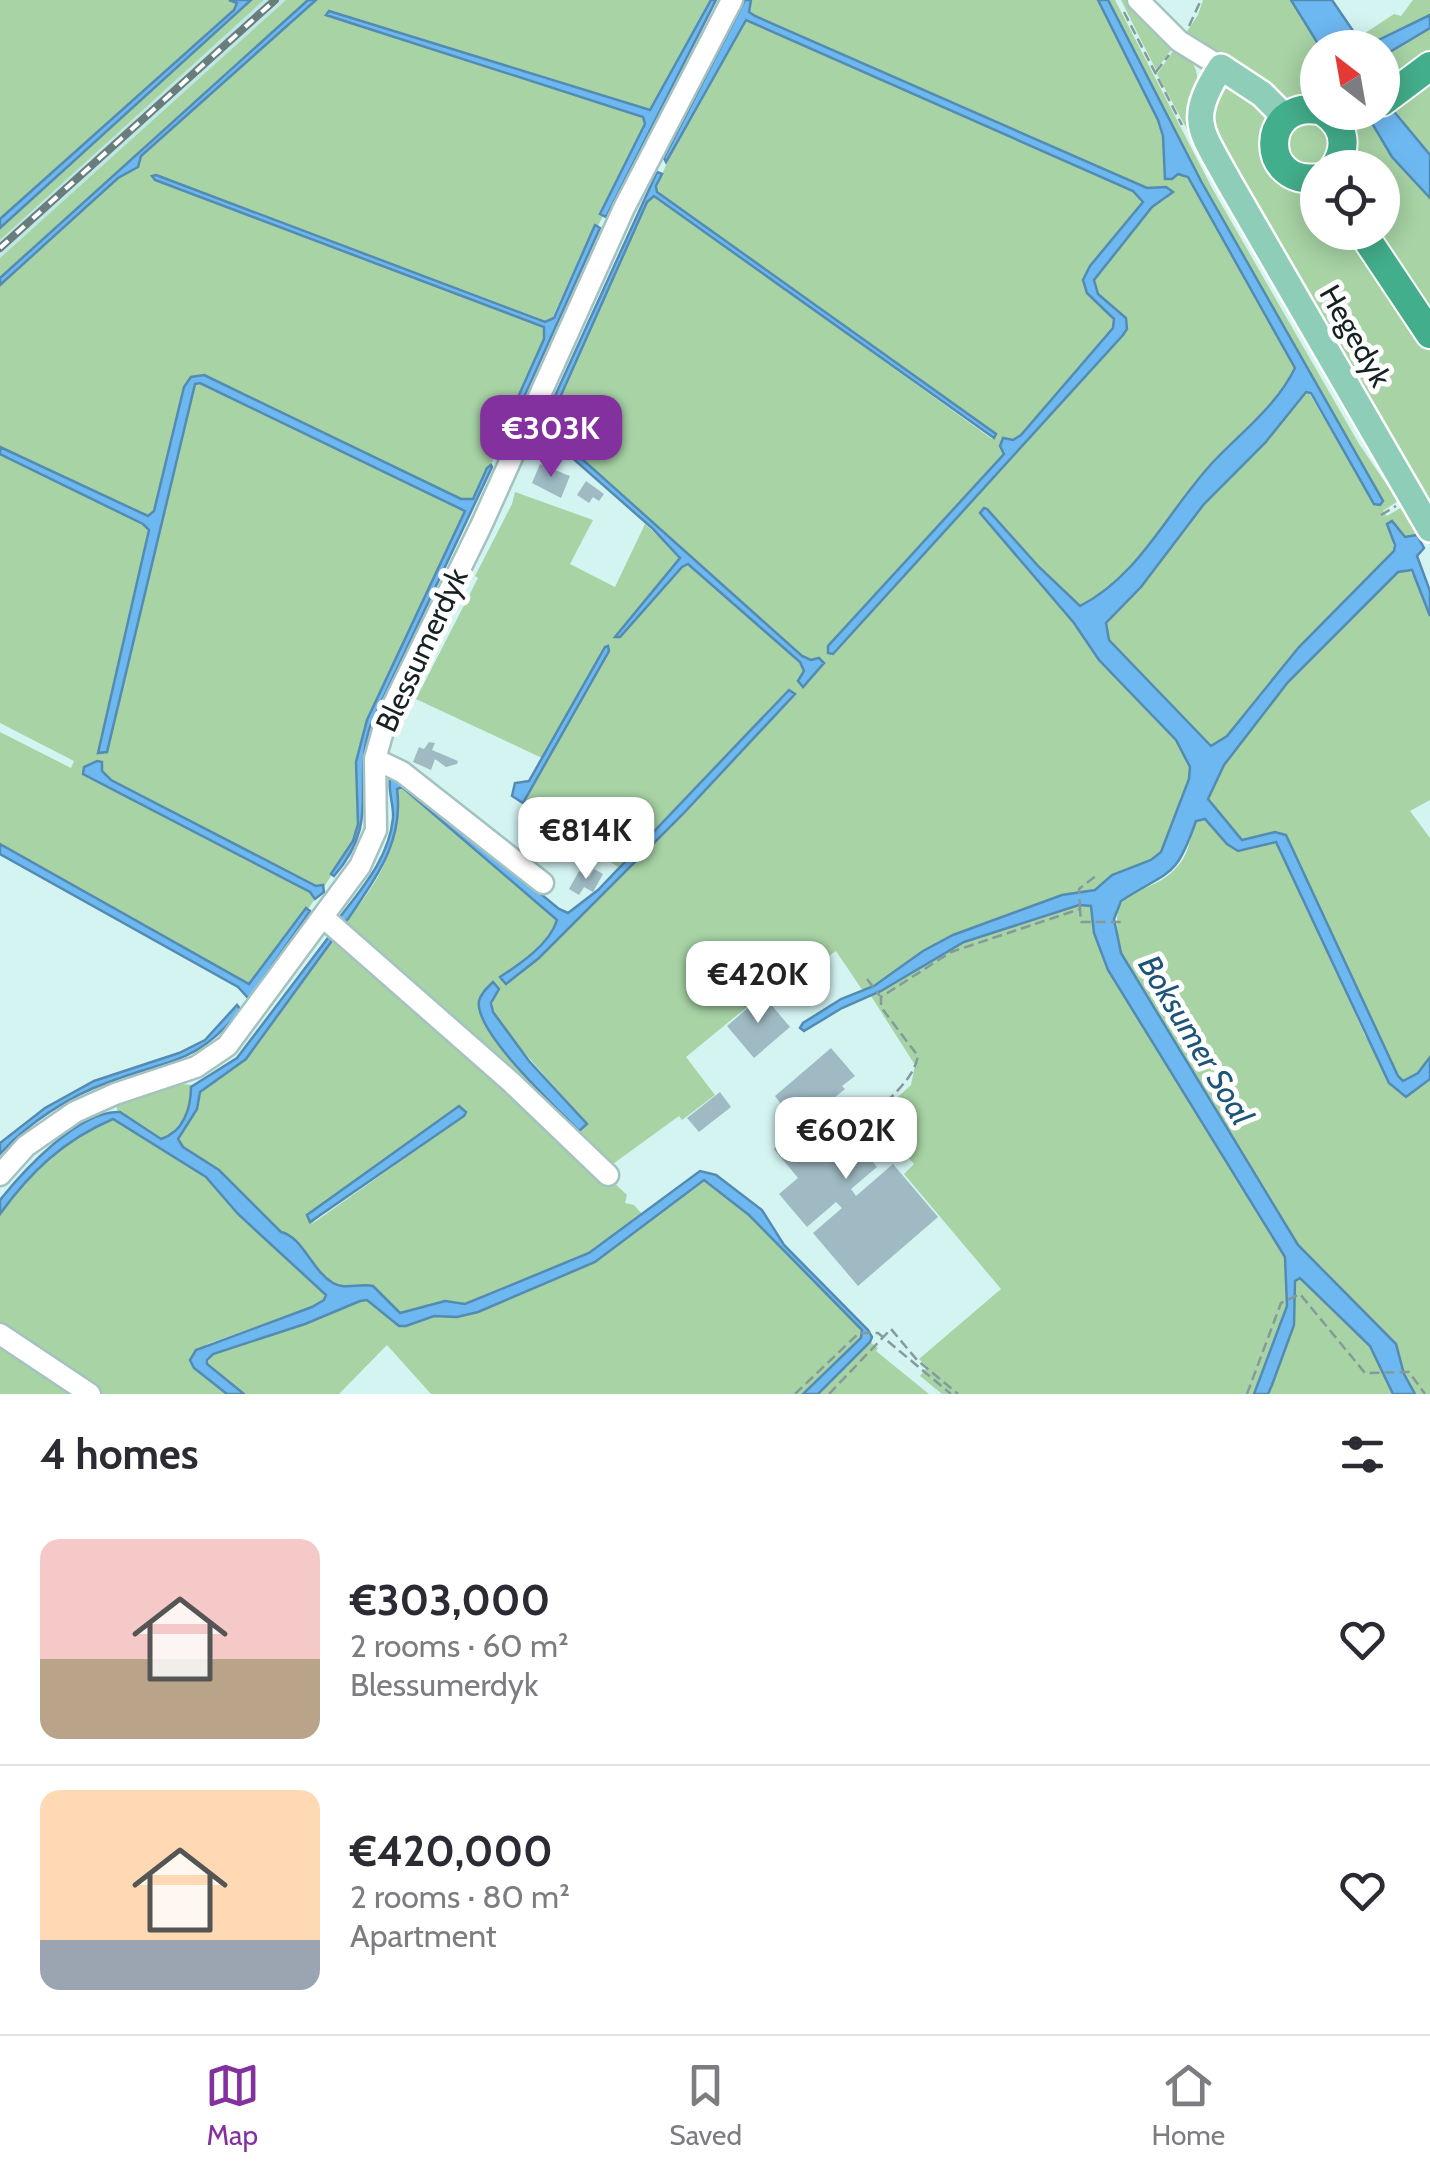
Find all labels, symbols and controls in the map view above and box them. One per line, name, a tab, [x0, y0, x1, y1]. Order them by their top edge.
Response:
north arrow	[1300, 30, 1400, 130]
map controls	[1300, 30, 1400, 250]
button: locate	[1300, 150, 1400, 250]
street label: Hegedyk	[1311, 278, 1400, 394]
pin: €303K	[481, 395, 621, 480]
text: €303K	[502, 408, 600, 447]
street label: Blessumerdyk	[367, 561, 476, 738]
pin: €814K	[516, 797, 656, 882]
text: €814K	[540, 810, 632, 849]
pin: €420K	[688, 941, 828, 1026]
water label: Boksumer Soal	[1130, 948, 1263, 1132]
text: €420K	[708, 954, 808, 993]
pin: €602K	[776, 1097, 916, 1182]
text: €602K	[797, 1110, 895, 1149]
icon: filters	[1335, 1427, 1390, 1482]
text: 4 homes	[40, 1428, 199, 1480]
text: €303,000	[350, 1574, 550, 1626]
icon: home	[120, 1579, 240, 1699]
icon: heart	[1335, 1612, 1390, 1667]
text: 2 rooms · 60 m²	[350, 1626, 569, 1665]
text: Blessumerdyk	[350, 1665, 538, 1704]
text: €420,000	[350, 1825, 553, 1877]
icon: home	[120, 1830, 240, 1950]
icon: heart	[1335, 1863, 1390, 1918]
text: 2 rooms · 80 m²	[350, 1877, 570, 1916]
text: Apartment	[350, 1916, 497, 1955]
tab: Map	[205, 2058, 260, 2152]
tab: Saved	[669, 2058, 742, 2152]
tab: Home	[1152, 2058, 1225, 2152]

